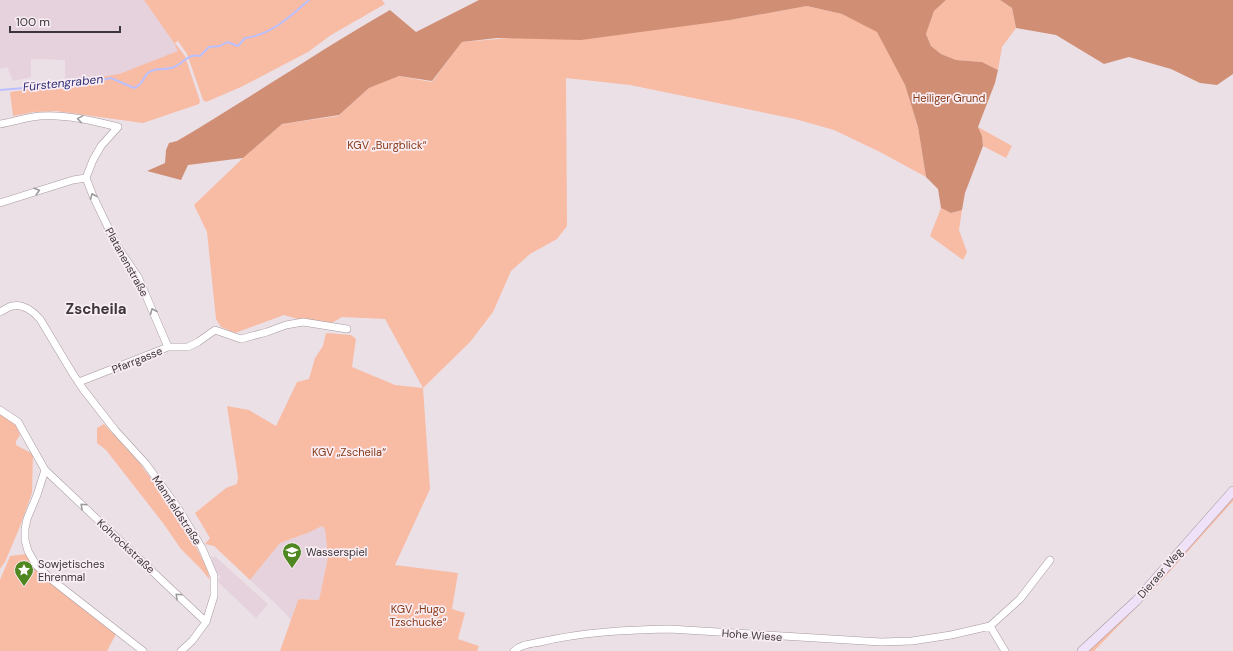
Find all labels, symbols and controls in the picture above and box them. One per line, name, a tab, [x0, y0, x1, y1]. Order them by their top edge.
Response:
scale bar	[10, 8, 120, 34]
text: 100 m	[16, 14, 50, 30]
water label: Fürstengraben	[22, 71, 104, 95]
park label: Heiliger Grund	[913, 91, 985, 105]
one-way arrow	[77, 115, 83, 124]
park label: KGV „Burgblick“	[347, 138, 427, 152]
one-way arrow	[34, 187, 41, 196]
one-way arrow	[90, 193, 98, 201]
street label: Platanenstraße	[102, 225, 152, 299]
district label: Zscheila	[66, 299, 126, 319]
one-way arrow	[150, 308, 158, 316]
street label: Pfarrgasse	[110, 344, 164, 376]
park label: KGV „Zscheila“	[312, 445, 386, 459]
street label: Mannfeldstraße	[149, 473, 205, 547]
one-way arrow	[80, 504, 88, 511]
street label: Kohrockstraße	[94, 516, 158, 576]
school or university icon: Wasserspiel	[281, 541, 303, 569]
place label: Wasserspiel	[306, 545, 367, 559]
street label: Dieraer Weg	[1134, 545, 1186, 601]
place label: Sowjetisches Ehrenmal	[38, 557, 105, 584]
place icon: Sowjetisches Ehrenmal	[13, 559, 35, 587]
one-way arrow	[175, 593, 183, 600]
park label: KGV „Hugo Tzschucke“	[390, 602, 446, 629]
street label: Hohe Wiese	[721, 626, 783, 644]

